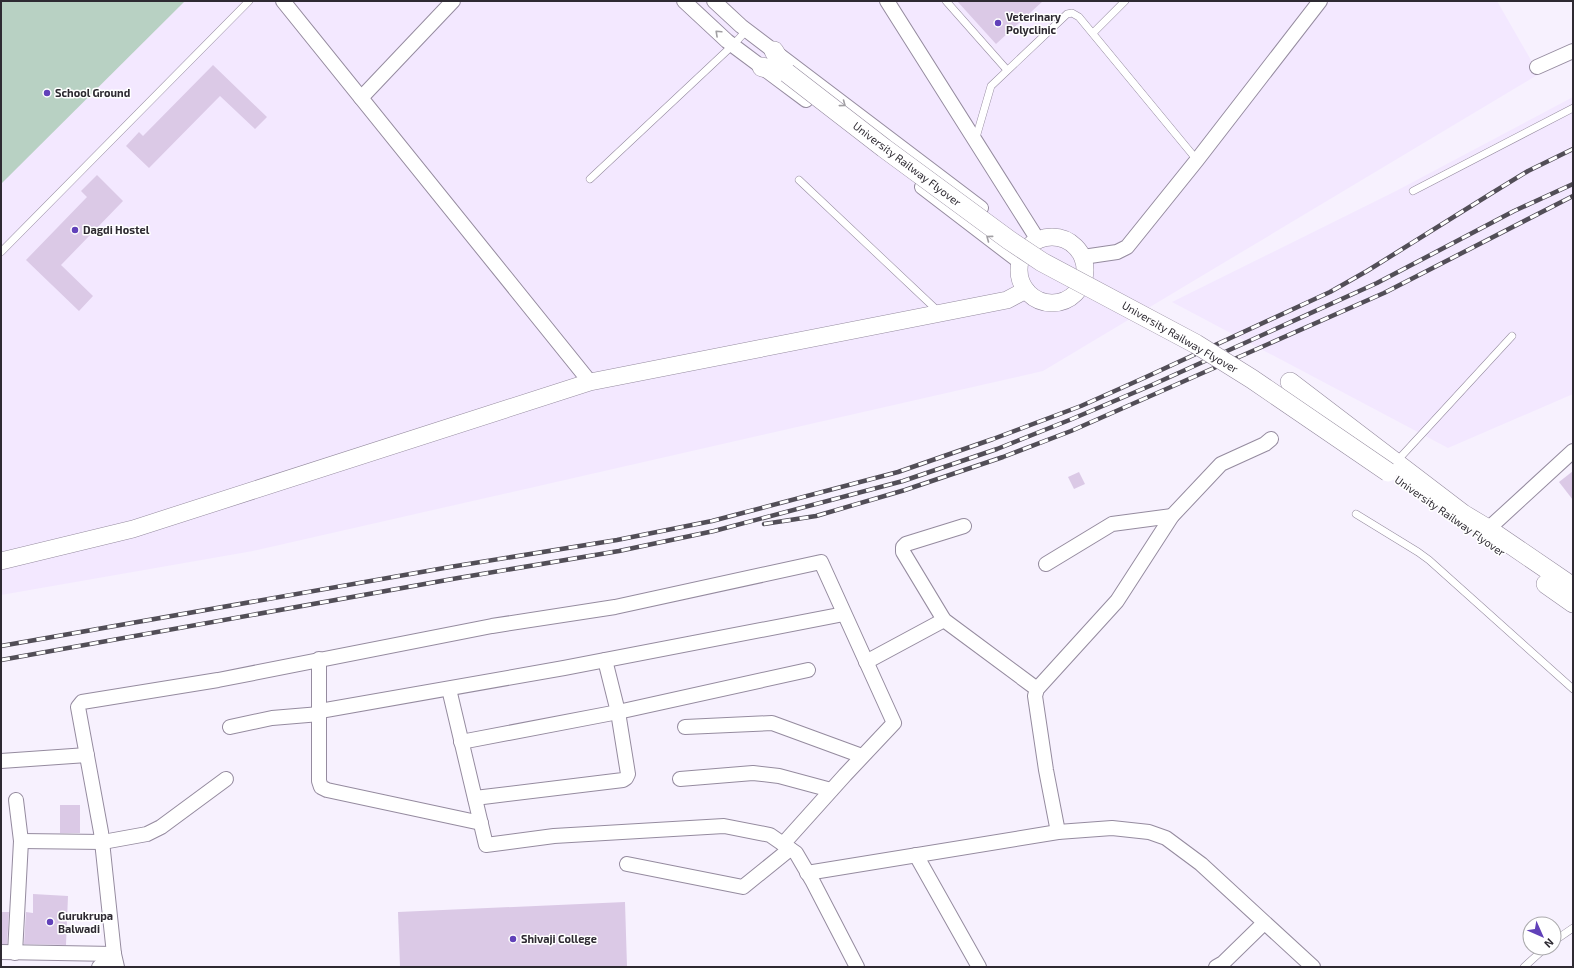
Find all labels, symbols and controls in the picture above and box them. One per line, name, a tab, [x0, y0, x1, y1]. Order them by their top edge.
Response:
place label: Veterinary Polyclinic	[1006, 10, 1062, 37]
marker: Veterinary Polyclinic	[993, 18, 1003, 28]
one-way arrow	[715, 30, 723, 38]
place label: School Ground	[55, 86, 130, 99]
marker: School Ground	[42, 88, 52, 98]
one-way arrow	[839, 99, 846, 106]
street label: University Railway Flyover	[851, 119, 964, 209]
place label: Dagdi Hostel	[83, 223, 150, 236]
marker: Dagdi Hostel	[70, 225, 80, 235]
one-way arrow	[986, 236, 993, 243]
street label: University Railway Flyover	[1120, 298, 1241, 375]
street label: University Railway Flyover	[1393, 472, 1508, 559]
place label: Gurukrupa Balwadi	[58, 909, 113, 935]
north arrow	[1522, 916, 1562, 956]
marker: Gurukrupa Balwadi	[45, 917, 55, 927]
place label: Shivaji College	[521, 932, 597, 946]
marker: Shivaji College	[508, 934, 518, 944]
text: N	[1542, 936, 1557, 951]

